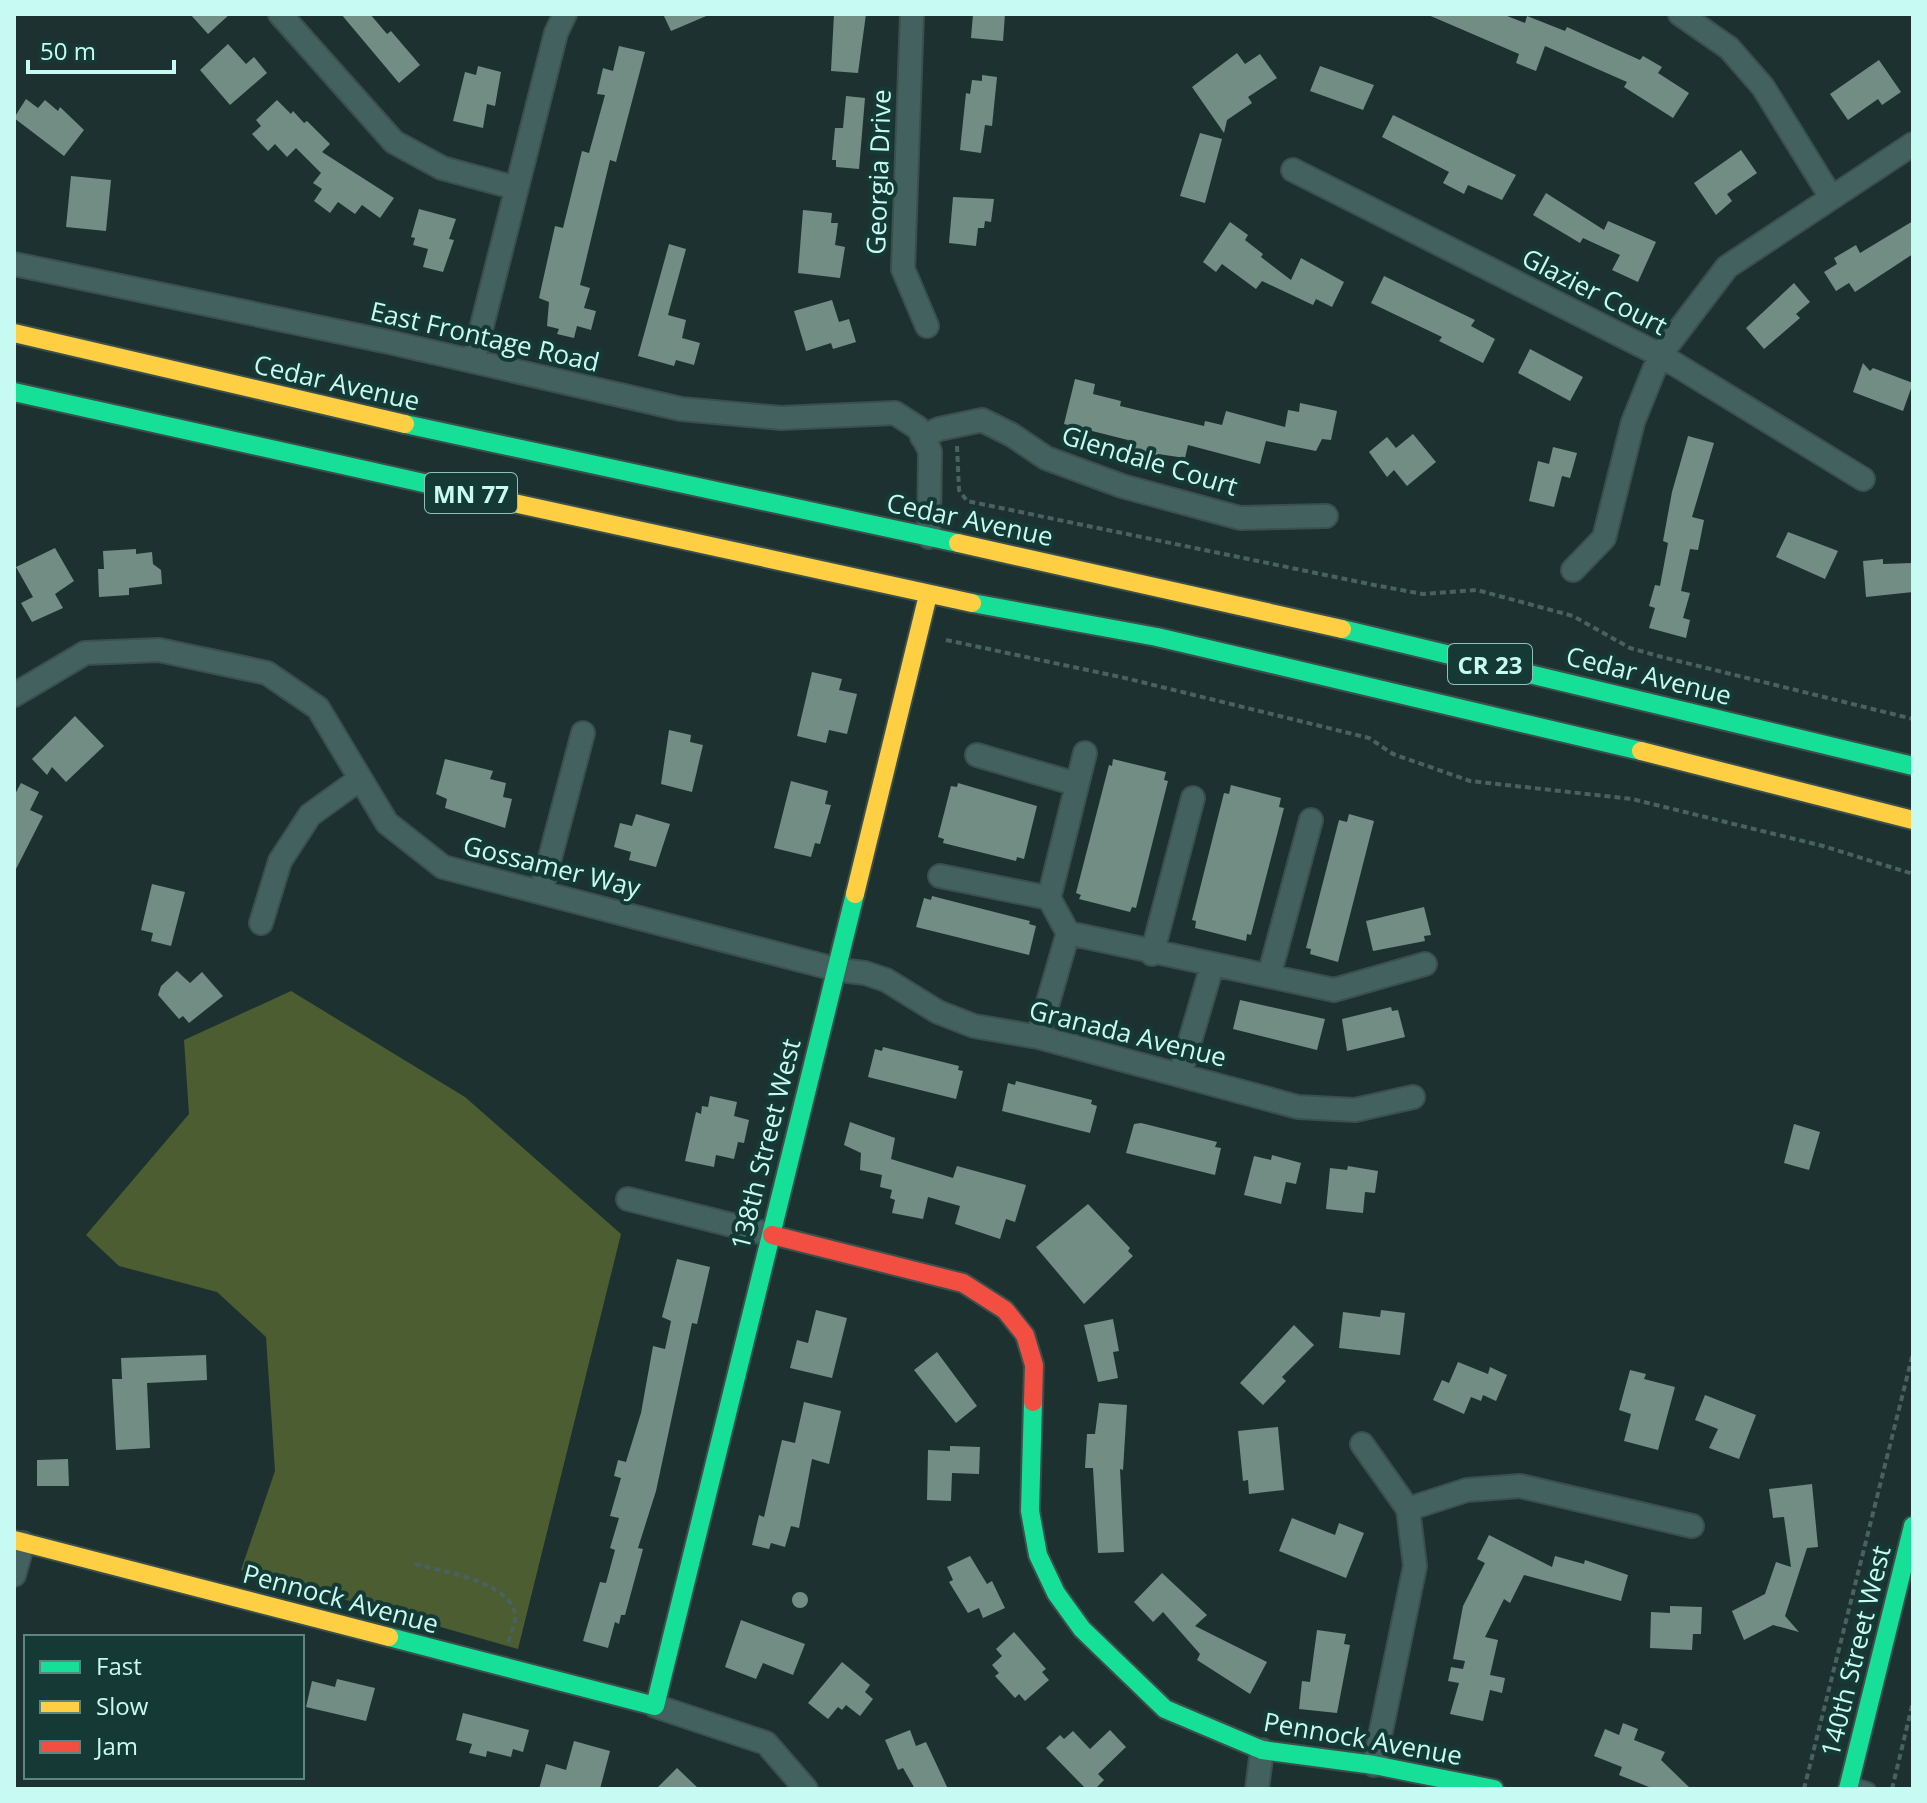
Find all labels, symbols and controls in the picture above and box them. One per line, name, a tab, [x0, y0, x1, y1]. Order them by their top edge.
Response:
scale bar	[28, 24, 174, 74]
text: 50 m	[40, 34, 96, 67]
street label: Georgia Drive	[857, 89, 899, 255]
street label: Glazier Court	[1516, 239, 1674, 343]
street label: East Frontage Road	[367, 292, 603, 380]
street label: Cedar Avenue	[251, 345, 423, 419]
street label: Glendale Court	[1058, 416, 1242, 504]
road number: MN 77	[425, 473, 517, 513]
street label: Cedar Avenue	[883, 484, 1057, 554]
street label: Cedar Avenue	[1563, 637, 1735, 713]
road number: CR 23	[1448, 644, 1532, 684]
street label: Gossamer Way	[460, 827, 645, 906]
street label: Granada Avenue	[1026, 991, 1230, 1075]
street label: 138th Street West	[721, 1035, 809, 1253]
street label: 140th Street West	[1811, 1542, 1899, 1760]
street label: Pennock Avenue	[239, 1555, 443, 1641]
legend	[24, 1635, 304, 1779]
text: Fast	[96, 1649, 142, 1682]
text: Slow	[96, 1689, 149, 1722]
street label: Pennock Avenue	[1261, 1703, 1465, 1773]
text: Jam	[94, 1729, 138, 1762]

